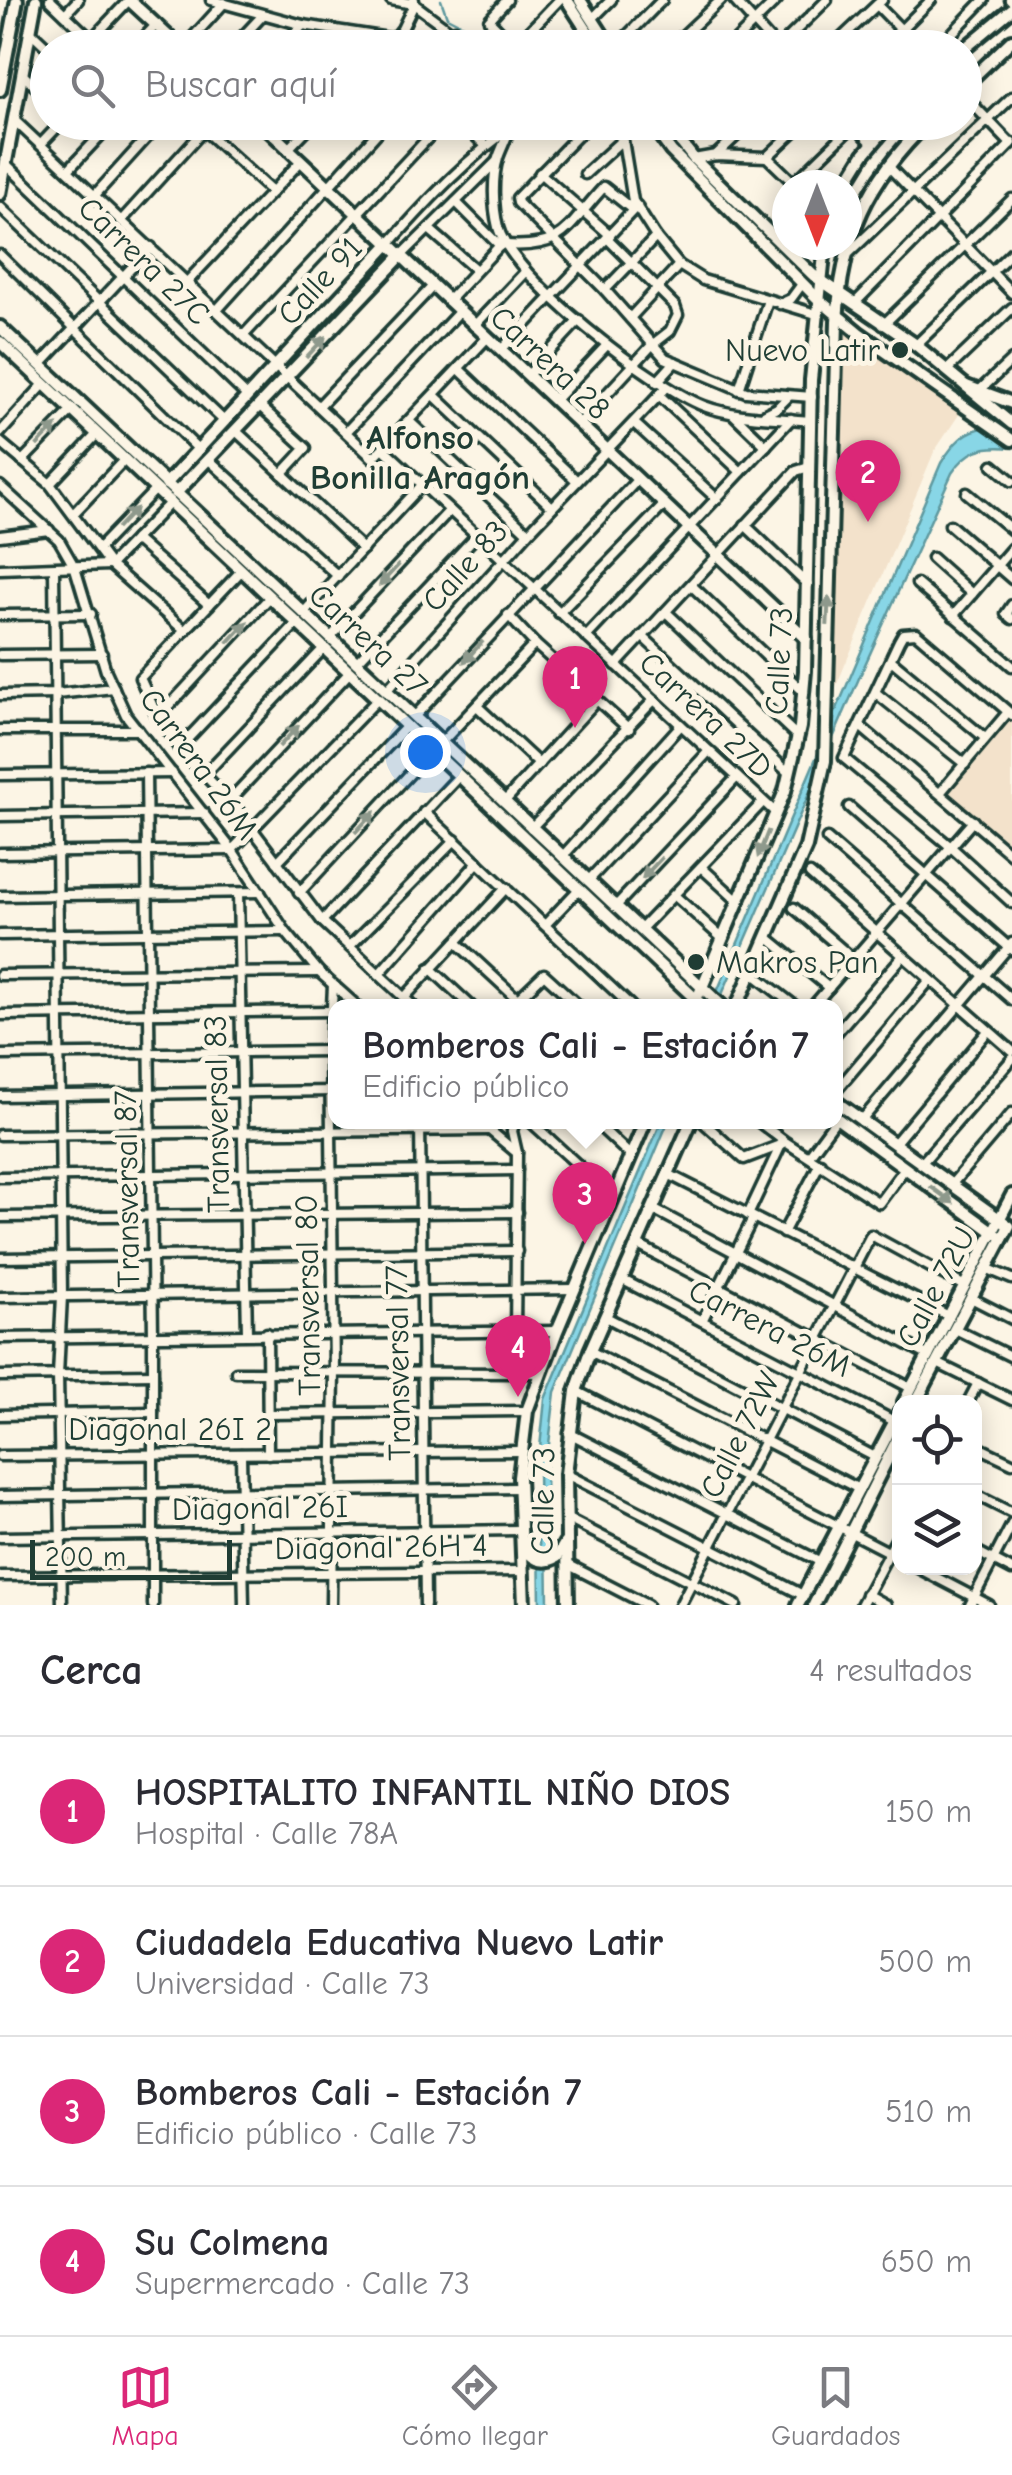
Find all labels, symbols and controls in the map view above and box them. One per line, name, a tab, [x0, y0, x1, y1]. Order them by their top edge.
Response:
search box	[30, 30, 982, 140]
icon: search	[65, 58, 120, 113]
text: Buscar aquí	[145, 63, 337, 107]
north arrow	[772, 170, 862, 260]
street label: Carrera 27C	[71, 189, 217, 333]
street label: Calle 91	[270, 229, 370, 333]
street label: Carrera 28	[483, 298, 617, 428]
place label: Nuevo Latir	[725, 332, 880, 369]
one-way arrow	[305, 335, 327, 360]
marker: Nuevo Latir	[889, 339, 911, 361]
district label: Alfonso Bonilla Aragón	[310, 417, 530, 498]
one-way arrow	[35, 423, 58, 447]
pin: 2	[836, 440, 900, 522]
one-way arrow	[115, 507, 138, 531]
street label: Calle 83	[415, 513, 515, 619]
one-way arrow	[378, 562, 401, 586]
street label: Carrera 27	[301, 576, 435, 704]
one-way arrow	[820, 594, 836, 626]
street label: Calle 73	[758, 606, 800, 716]
one-way arrow	[226, 620, 249, 644]
one-way arrow	[462, 640, 485, 664]
street label: Carrera 27D	[632, 644, 780, 786]
pin: 1	[542, 646, 608, 728]
street label: Carrera 26M	[132, 681, 266, 847]
one-way arrow	[277, 725, 300, 749]
your location	[400, 727, 451, 778]
one-way arrow	[353, 810, 376, 834]
one-way arrow	[755, 830, 771, 860]
one-way arrow	[641, 856, 664, 880]
place label: Makros Pan	[716, 944, 878, 981]
marker: Makros Pan	[685, 951, 707, 973]
popup	[328, 999, 843, 1129]
street label: Transversal 83	[197, 1015, 237, 1213]
text: Bomberos Cali - Estación 7	[362, 1024, 809, 1068]
text: Edificio público	[362, 1068, 569, 1105]
street label: Transversal 87	[107, 1090, 147, 1288]
pin: 3	[552, 1162, 618, 1244]
one-way arrow	[929, 1185, 956, 1204]
street label: Transversal 80	[288, 1194, 328, 1396]
street label: Calle 72U	[889, 1221, 983, 1353]
street label: Transversal 77	[378, 1265, 418, 1461]
street label: Carrera 26M	[683, 1271, 857, 1385]
pin: 4	[486, 1314, 550, 1397]
street label: Calle 72W	[693, 1366, 788, 1504]
map controls	[892, 1395, 982, 1575]
button: locate	[892, 1395, 982, 1485]
street label: Diagonal 26I 2	[68, 1411, 272, 1448]
street label: Calle 73	[524, 1447, 562, 1555]
button: layers	[892, 1485, 982, 1575]
street label: Diagonal 26I	[172, 1488, 348, 1528]
street label: Diagonal 26H 4	[274, 1527, 488, 1567]
scale bar	[30, 1535, 232, 1580]
text: 200 m	[45, 1541, 126, 1573]
text: Cerca	[40, 1646, 143, 1695]
text: 4 resultados	[809, 1652, 972, 1689]
text: HOSPITALITO INFANTIL NIÑO DIOS	[135, 1771, 730, 1815]
text: 1	[66, 1793, 79, 1830]
text: 150 m	[885, 1793, 972, 1830]
text: Hospital · Calle 78A	[135, 1815, 398, 1852]
text: Ciudadela Educativa Nuevo Latir	[135, 1921, 663, 1965]
text: 2	[65, 1943, 80, 1980]
text: 500 m	[879, 1943, 972, 1980]
text: Universidad · Calle 73	[135, 1965, 430, 2002]
text: Bomberos Cali - Estación 7	[135, 2071, 581, 2115]
text: 3	[65, 2093, 80, 2130]
text: 510 m	[885, 2093, 972, 2130]
text: Edificio público · Calle 73	[135, 2115, 477, 2152]
text: Su Colmena	[135, 2221, 329, 2265]
text: 4	[65, 2243, 80, 2280]
text: 650 m	[881, 2243, 972, 2280]
text: Supermercado · Calle 73	[135, 2265, 470, 2302]
tab: Mapa	[112, 2360, 179, 2452]
tab: Cómo llegar	[402, 2360, 548, 2452]
tab: Guardados	[771, 2360, 900, 2452]

